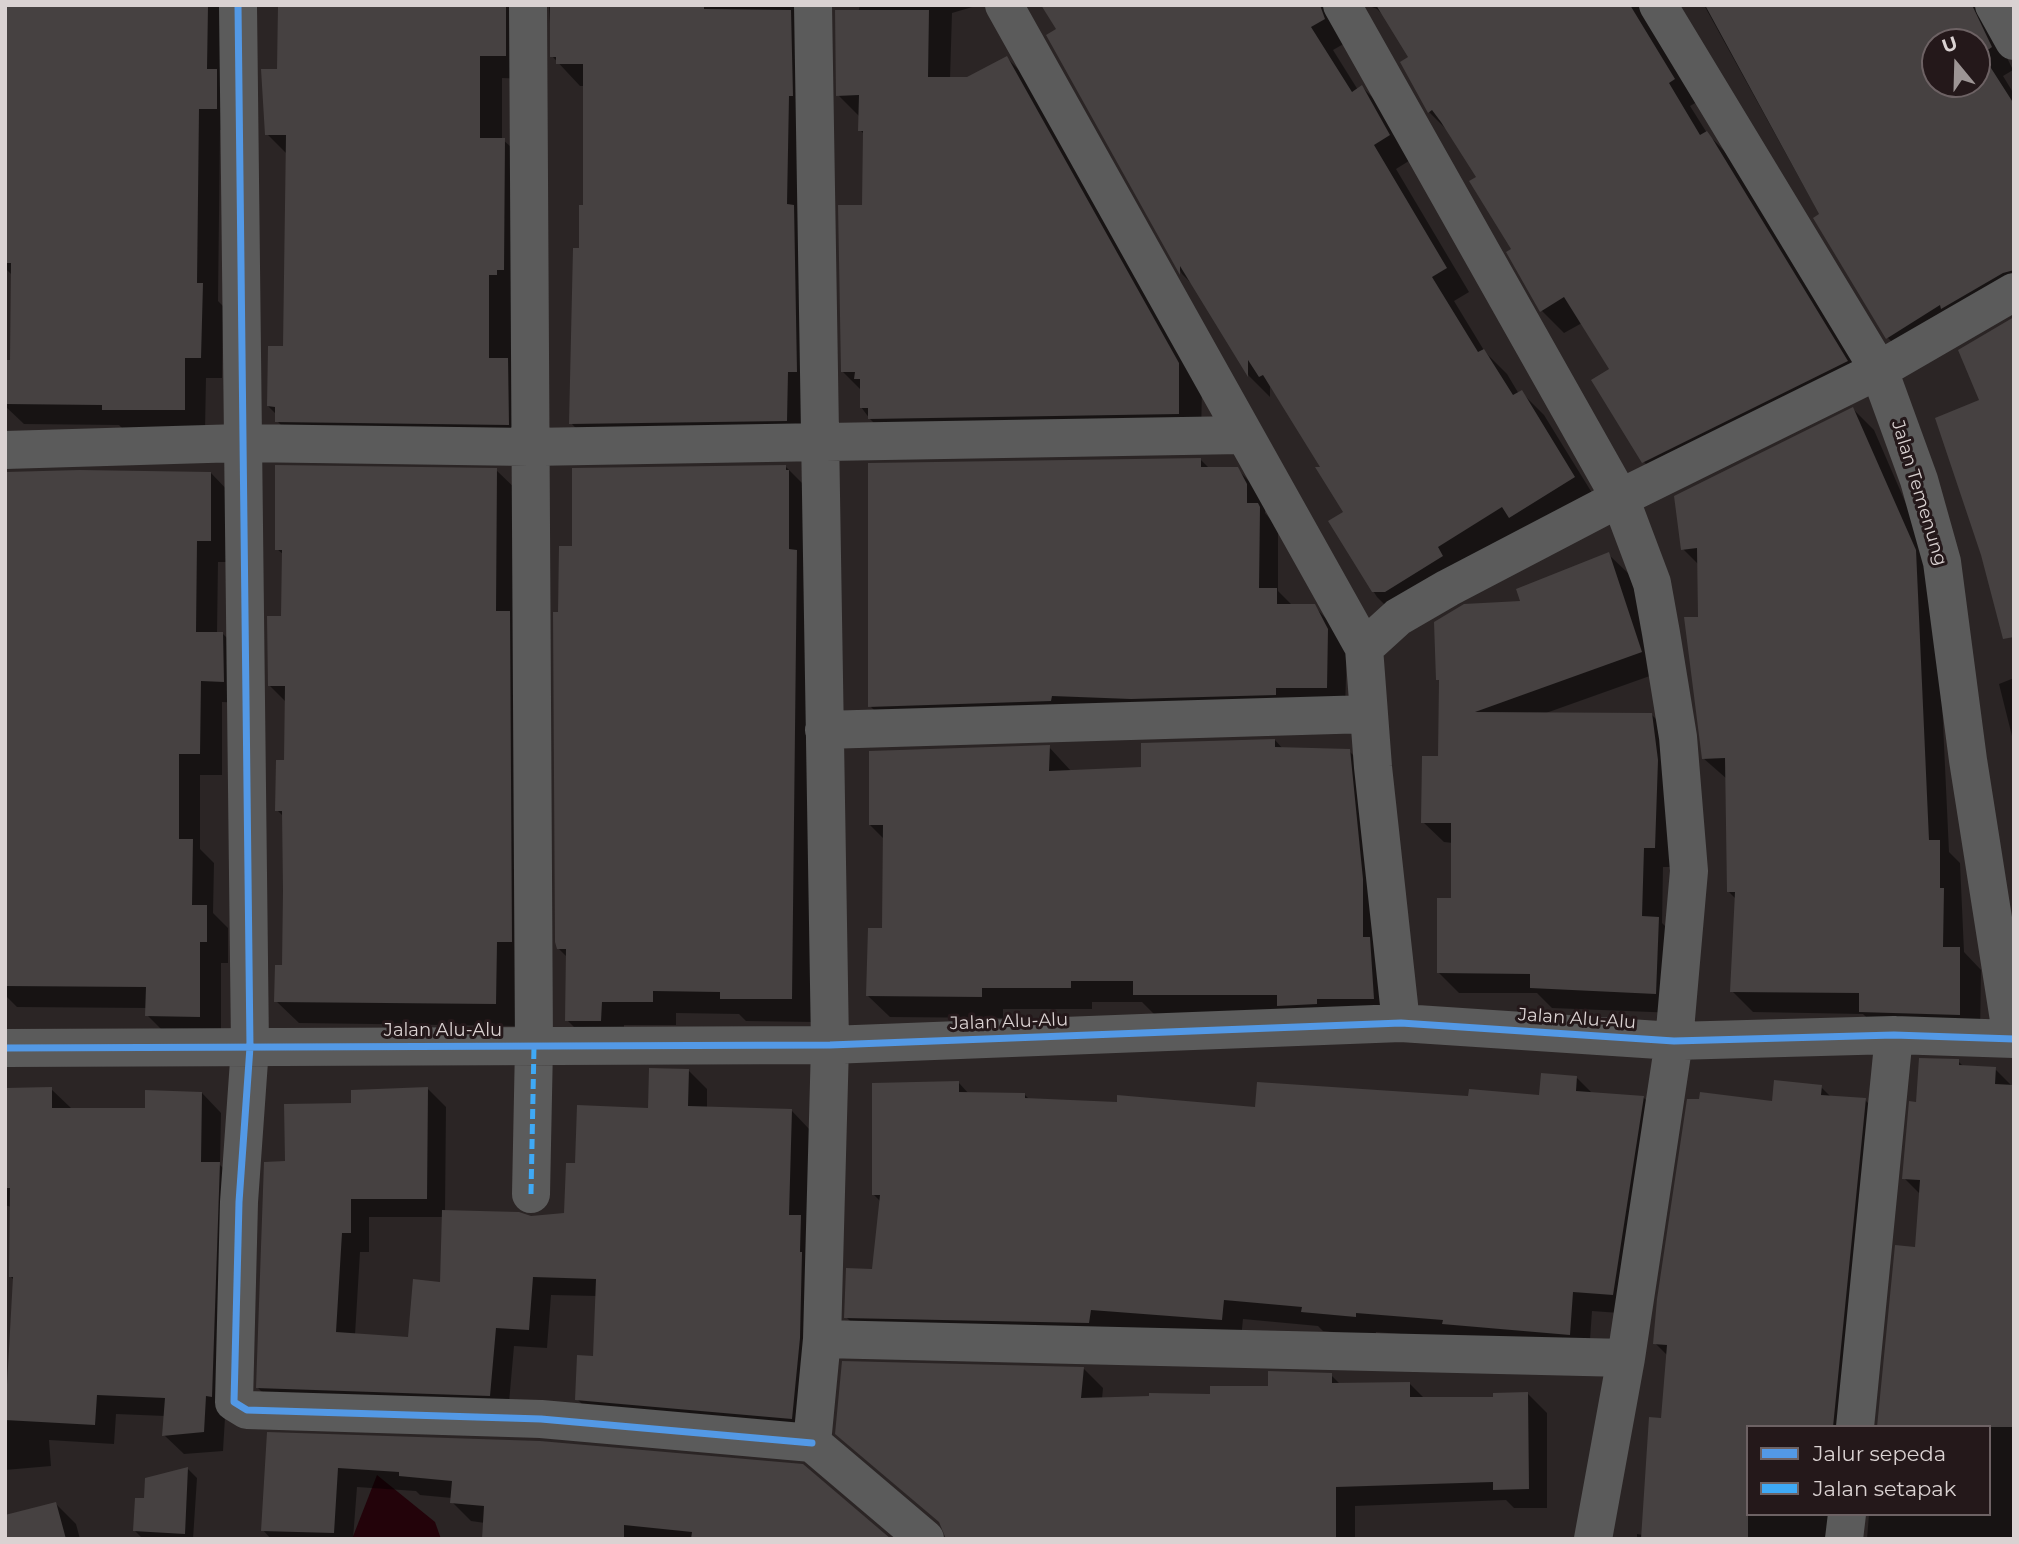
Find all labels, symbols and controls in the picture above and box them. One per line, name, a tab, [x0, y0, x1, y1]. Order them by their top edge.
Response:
north arrow	[1921, 28, 1991, 98]
text: U	[1939, 31, 1960, 58]
street label: Jalan Temenung	[1887, 418, 1951, 568]
street label: Jalan Alu-Alu	[1517, 1004, 1637, 1034]
street label: Jalan Alu-Alu	[950, 1009, 1068, 1035]
street label: Jalan Alu-Alu	[384, 1020, 502, 1042]
legend	[1746, 1425, 1991, 1516]
text: Jalur sepeda	[1813, 1441, 1946, 1466]
text: Jalan setapak	[1813, 1476, 1956, 1501]

